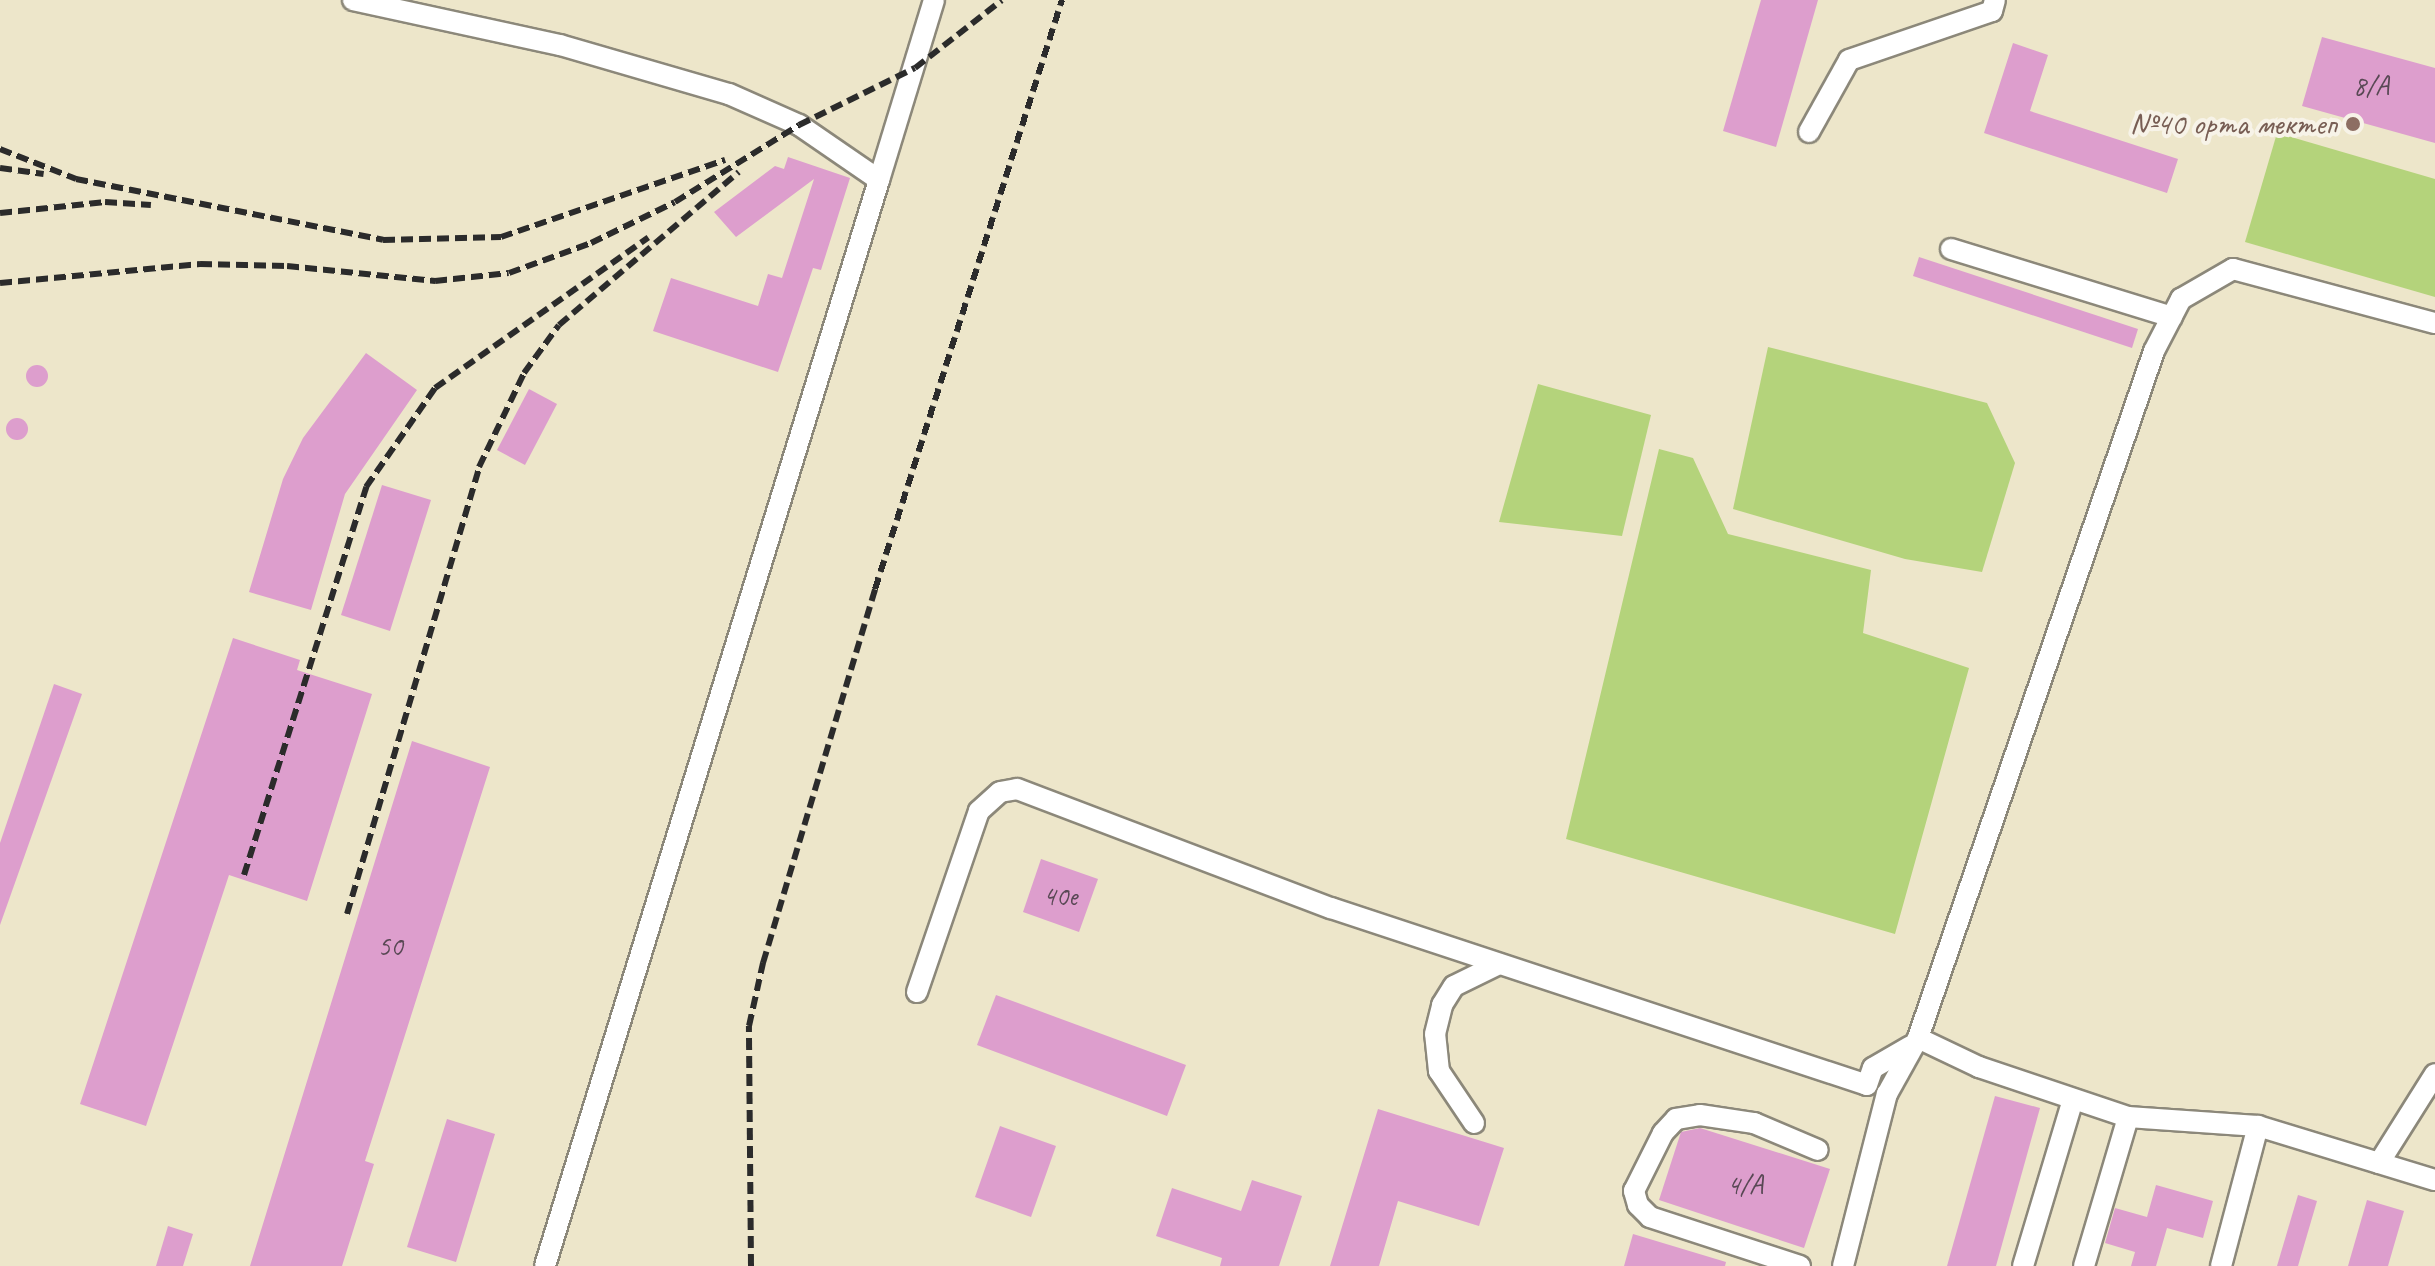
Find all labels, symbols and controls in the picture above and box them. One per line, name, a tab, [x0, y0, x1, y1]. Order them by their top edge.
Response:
house number: 8/А	[2353, 69, 2389, 103]
place label: №40 орта мектеп	[2131, 105, 2337, 143]
marker: №40 орта мектеп	[2344, 115, 2362, 133]
house number: 40е	[1043, 879, 1077, 913]
house number: 50	[377, 929, 403, 963]
house number: 4/А	[1727, 1168, 1763, 1202]

